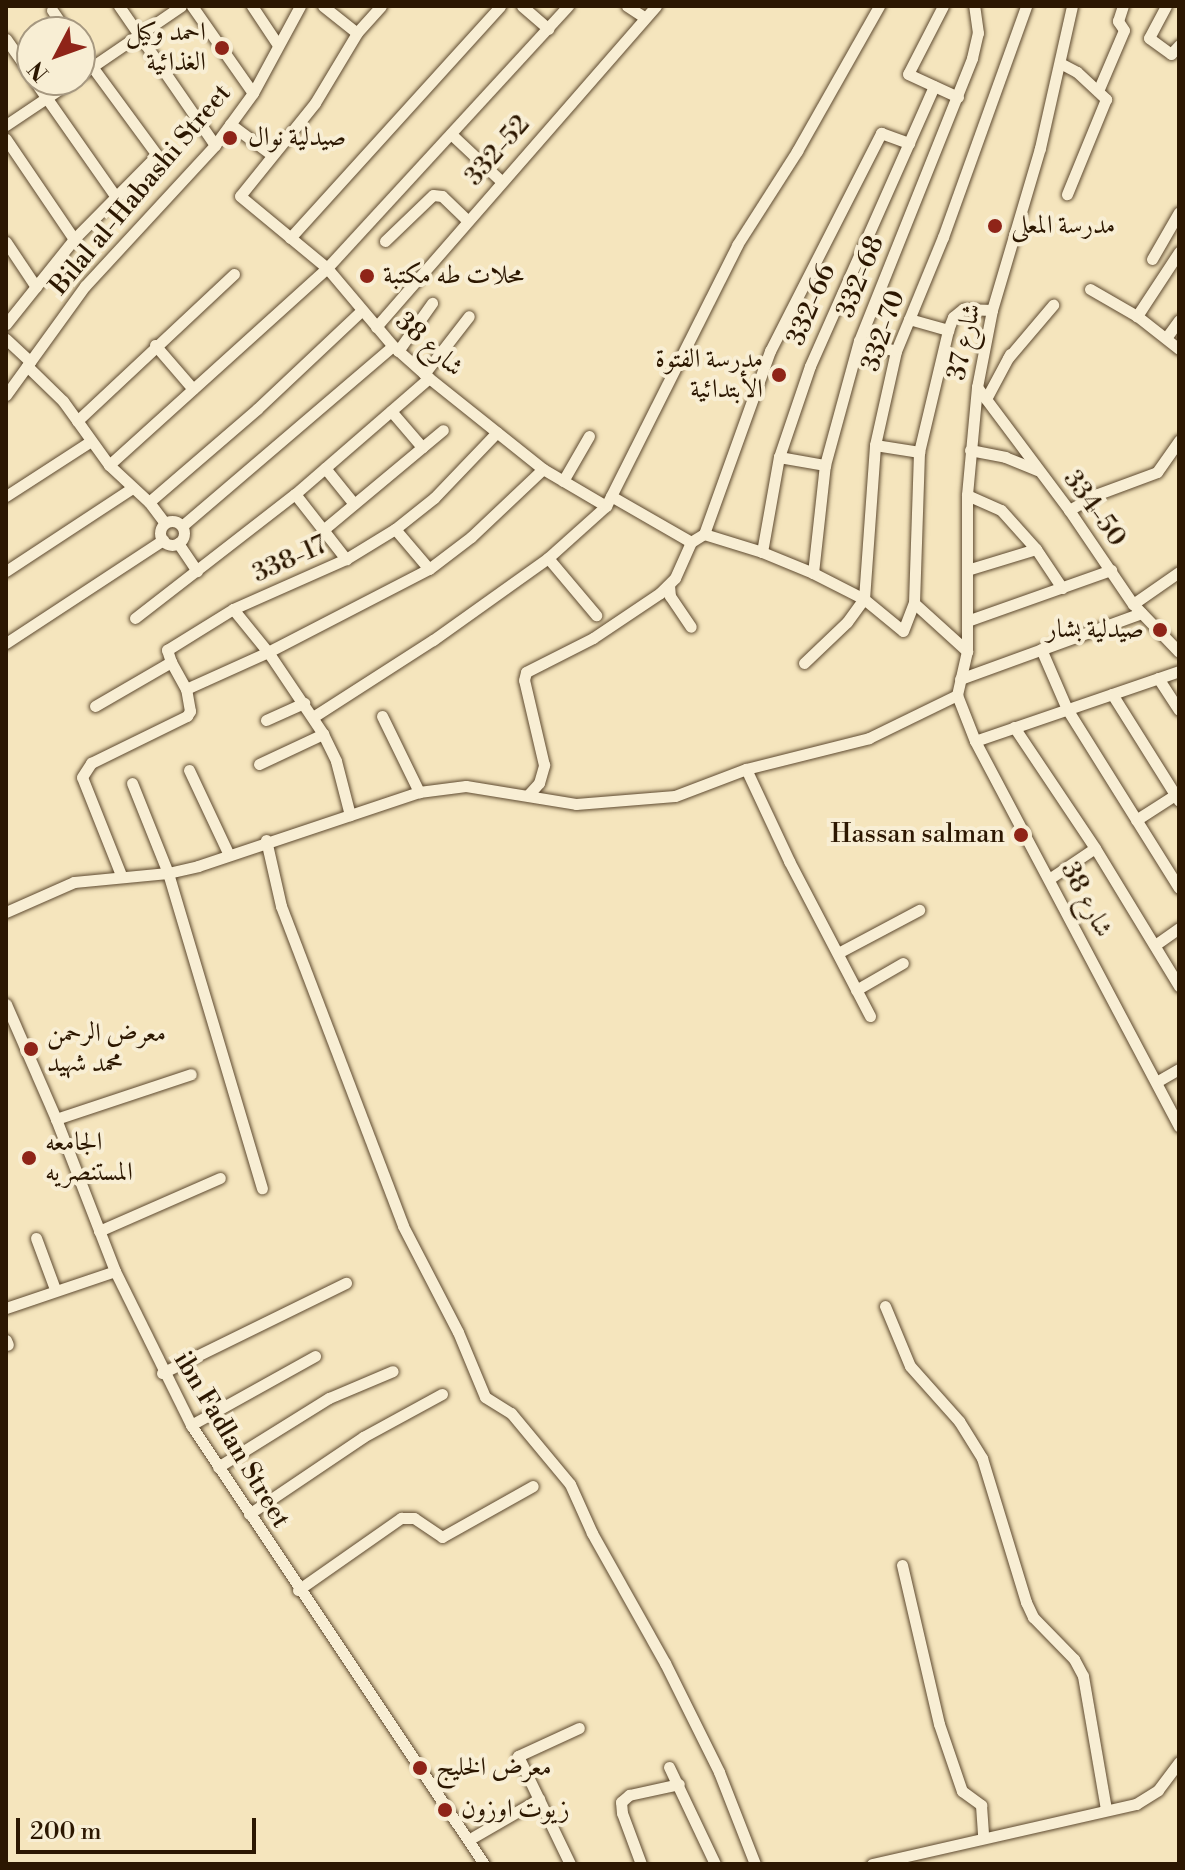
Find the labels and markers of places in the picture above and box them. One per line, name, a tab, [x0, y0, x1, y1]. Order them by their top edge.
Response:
place label: احمد وكيل الغذائية	[126, 17, 206, 78]
marker: احمد وكيل الغذائية	[213, 39, 231, 57]
place label: صيدلية نوال	[248, 122, 346, 154]
marker: صيدلية نوال	[219, 127, 241, 149]
place label: مدرسة المعلى	[1011, 210, 1115, 242]
marker: مدرسة المعلى	[986, 217, 1004, 235]
place label: محلات طه مكتبة	[383, 260, 524, 292]
marker: محلات طه مكتبة	[358, 267, 376, 285]
place label: مدرسة الفتوة الأبتدائية	[655, 344, 763, 406]
marker: مدرسة الفتوة الأبتدائية	[770, 366, 788, 384]
place label: صيدلية بشار	[1046, 614, 1144, 646]
marker: صيدلية بشار	[1151, 621, 1169, 639]
place label: Hassan salman	[831, 819, 1005, 851]
marker: Hassan salman	[1012, 826, 1030, 844]
place label: معرض الرحمن محمد شهيد	[47, 1018, 166, 1080]
marker: معرض الرحمن محمد شهيد	[22, 1040, 40, 1058]
place label: الجامعه المستنصريه	[45, 1127, 133, 1188]
marker: الجامعه المستنصريه	[20, 1149, 38, 1167]
place label: معرض الخليج	[436, 1752, 552, 1784]
marker: معرض الخليج	[411, 1759, 429, 1777]
place label: زيوت اوزون	[461, 1794, 570, 1826]
marker: زيوت اوزون	[436, 1801, 454, 1819]

